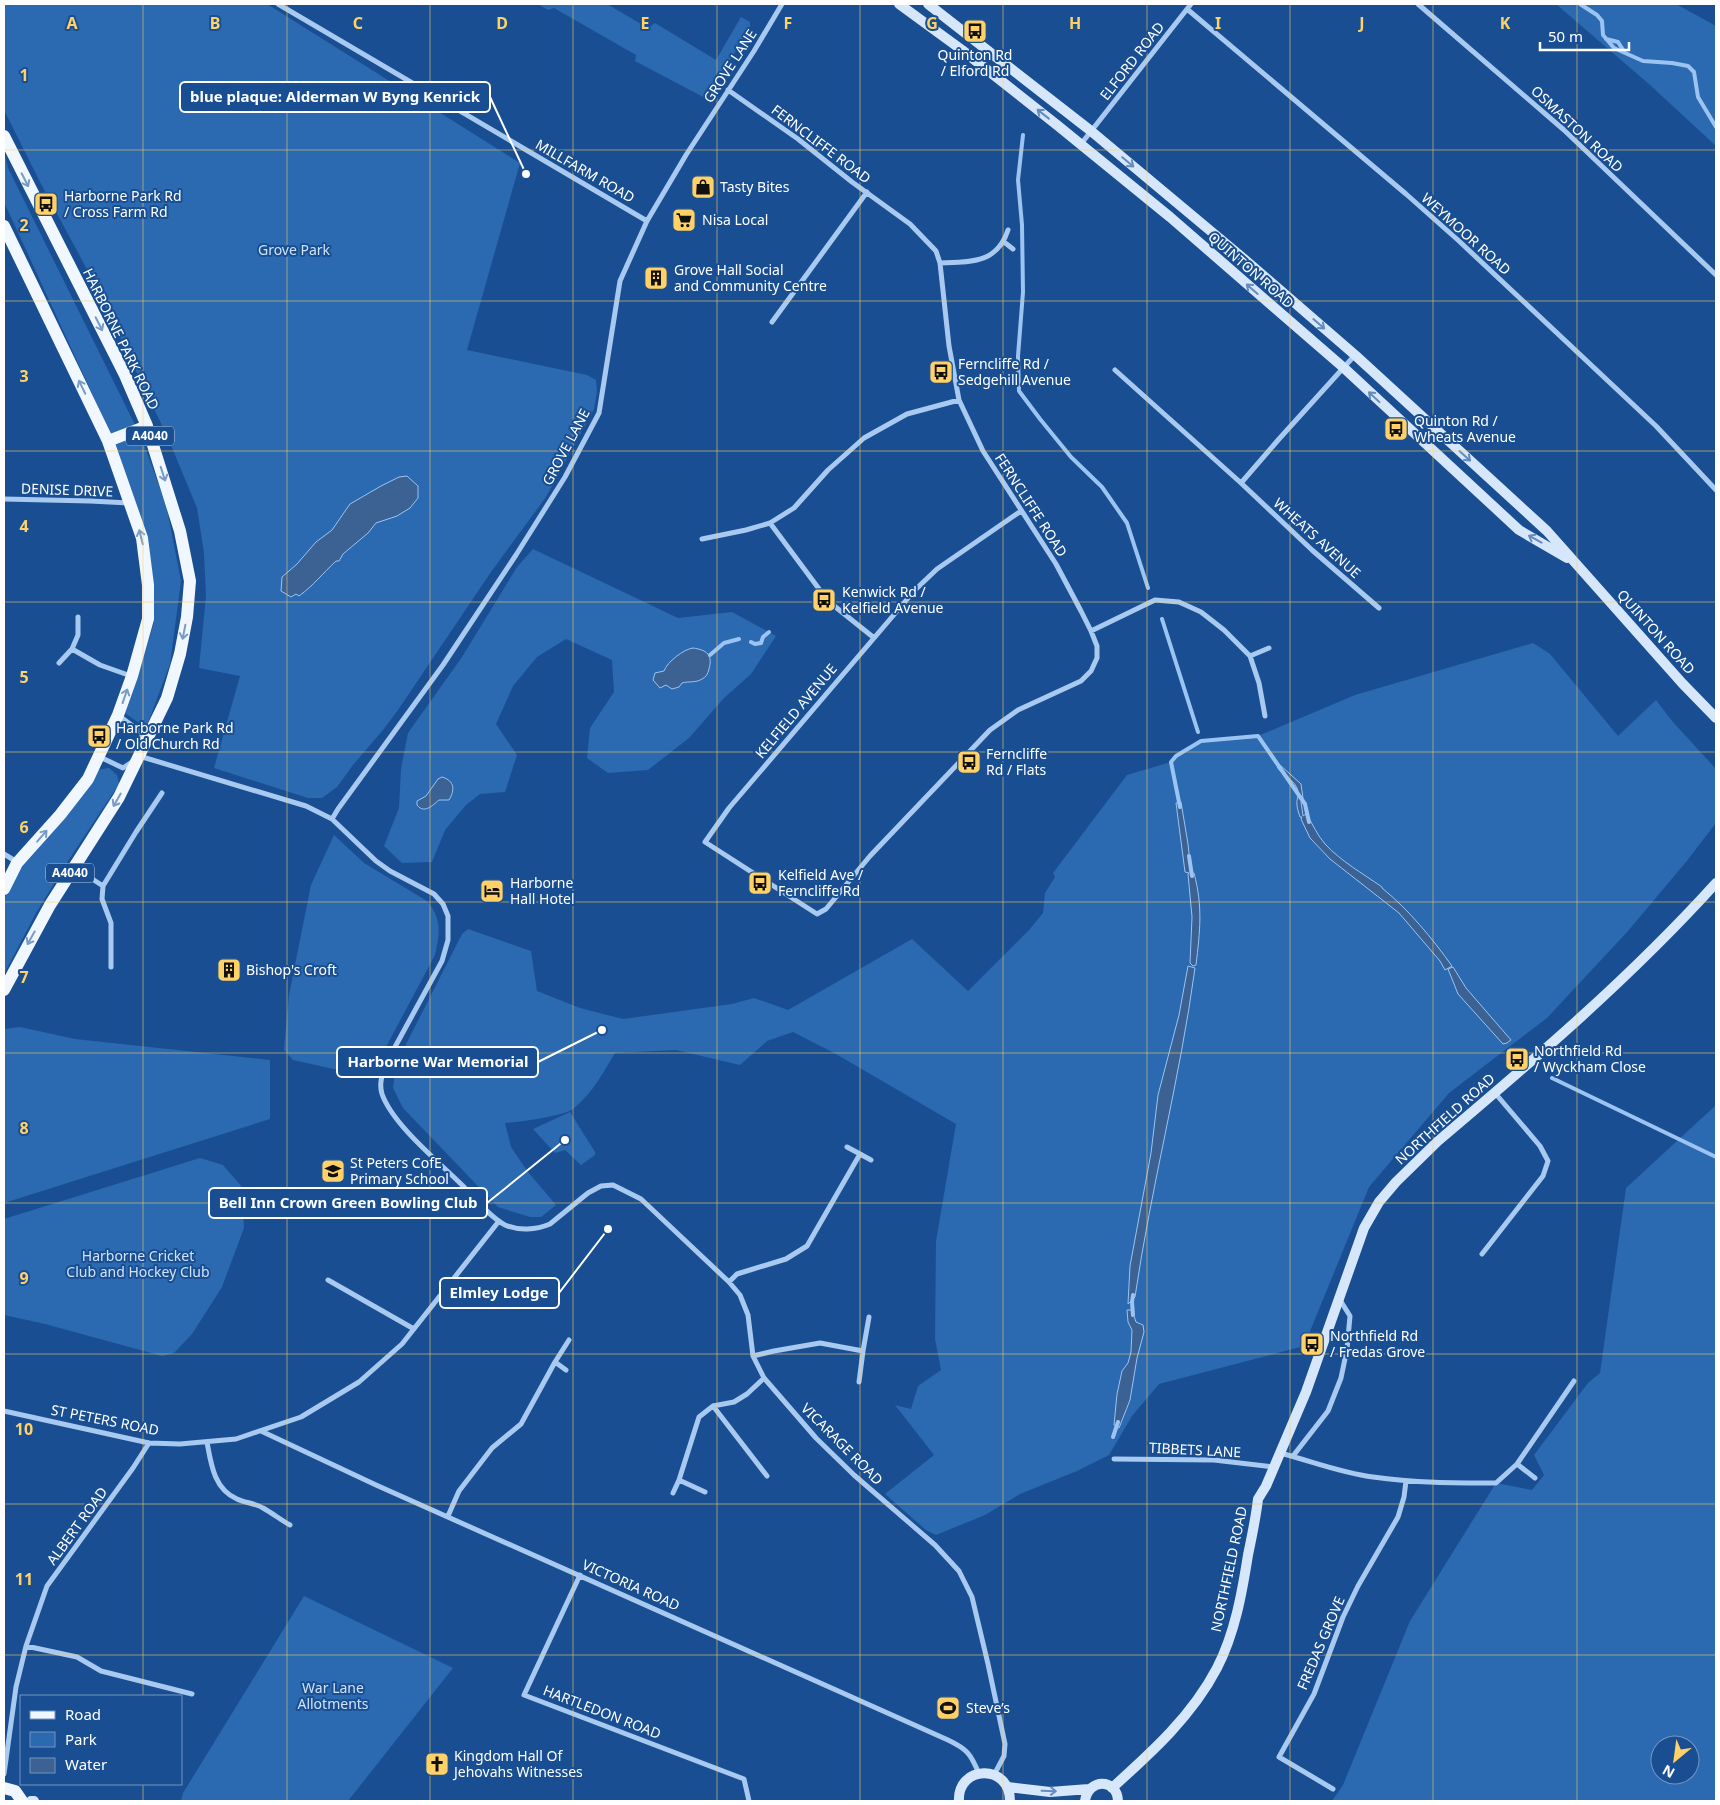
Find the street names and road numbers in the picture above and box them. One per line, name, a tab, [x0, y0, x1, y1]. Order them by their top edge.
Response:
street label: ELFORD ROAD	[1095, 18, 1168, 104]
street label: GROVE LANE	[699, 25, 760, 106]
street label: OSMASTON ROAD	[1527, 81, 1627, 176]
street label: FERNCLIFFE ROAD	[768, 100, 875, 187]
street label: MILLFARM ROAD	[532, 134, 638, 207]
street label: WEYMOOR ROAD	[1418, 188, 1515, 279]
street label: QUINTON ROAD	[1204, 227, 1298, 312]
street label: HARBORNE PARK ROAD	[79, 265, 164, 413]
street label: GROVE LANE	[537, 405, 594, 488]
road number: A4040	[126, 426, 174, 446]
street label: FERNCLIFFE ROAD	[991, 449, 1072, 560]
street label: DENISE DRIVE	[21, 478, 114, 501]
street label: WHEATS AVENUE	[1270, 493, 1365, 582]
street label: QUINTON ROAD	[1613, 585, 1700, 678]
street label: KELFIELD AVENUE	[750, 659, 841, 762]
road number: A4040	[46, 864, 94, 882]
street label: NORTHFIELD ROAD	[1391, 1069, 1499, 1169]
street label: VICARAGE ROAD	[797, 1399, 887, 1489]
street label: ST PETERS ROAD	[50, 1400, 161, 1439]
street label: TIBBETS LANE	[1148, 1438, 1242, 1461]
street label: ALBERT ROAD	[42, 1483, 111, 1568]
street label: NORTHFIELD ROAD	[1206, 1504, 1251, 1633]
street label: VICTORIA ROAD	[579, 1555, 683, 1615]
street label: FREDAS GROVE	[1292, 1593, 1349, 1692]
street label: HARTLEDON ROAD	[540, 1680, 664, 1743]

